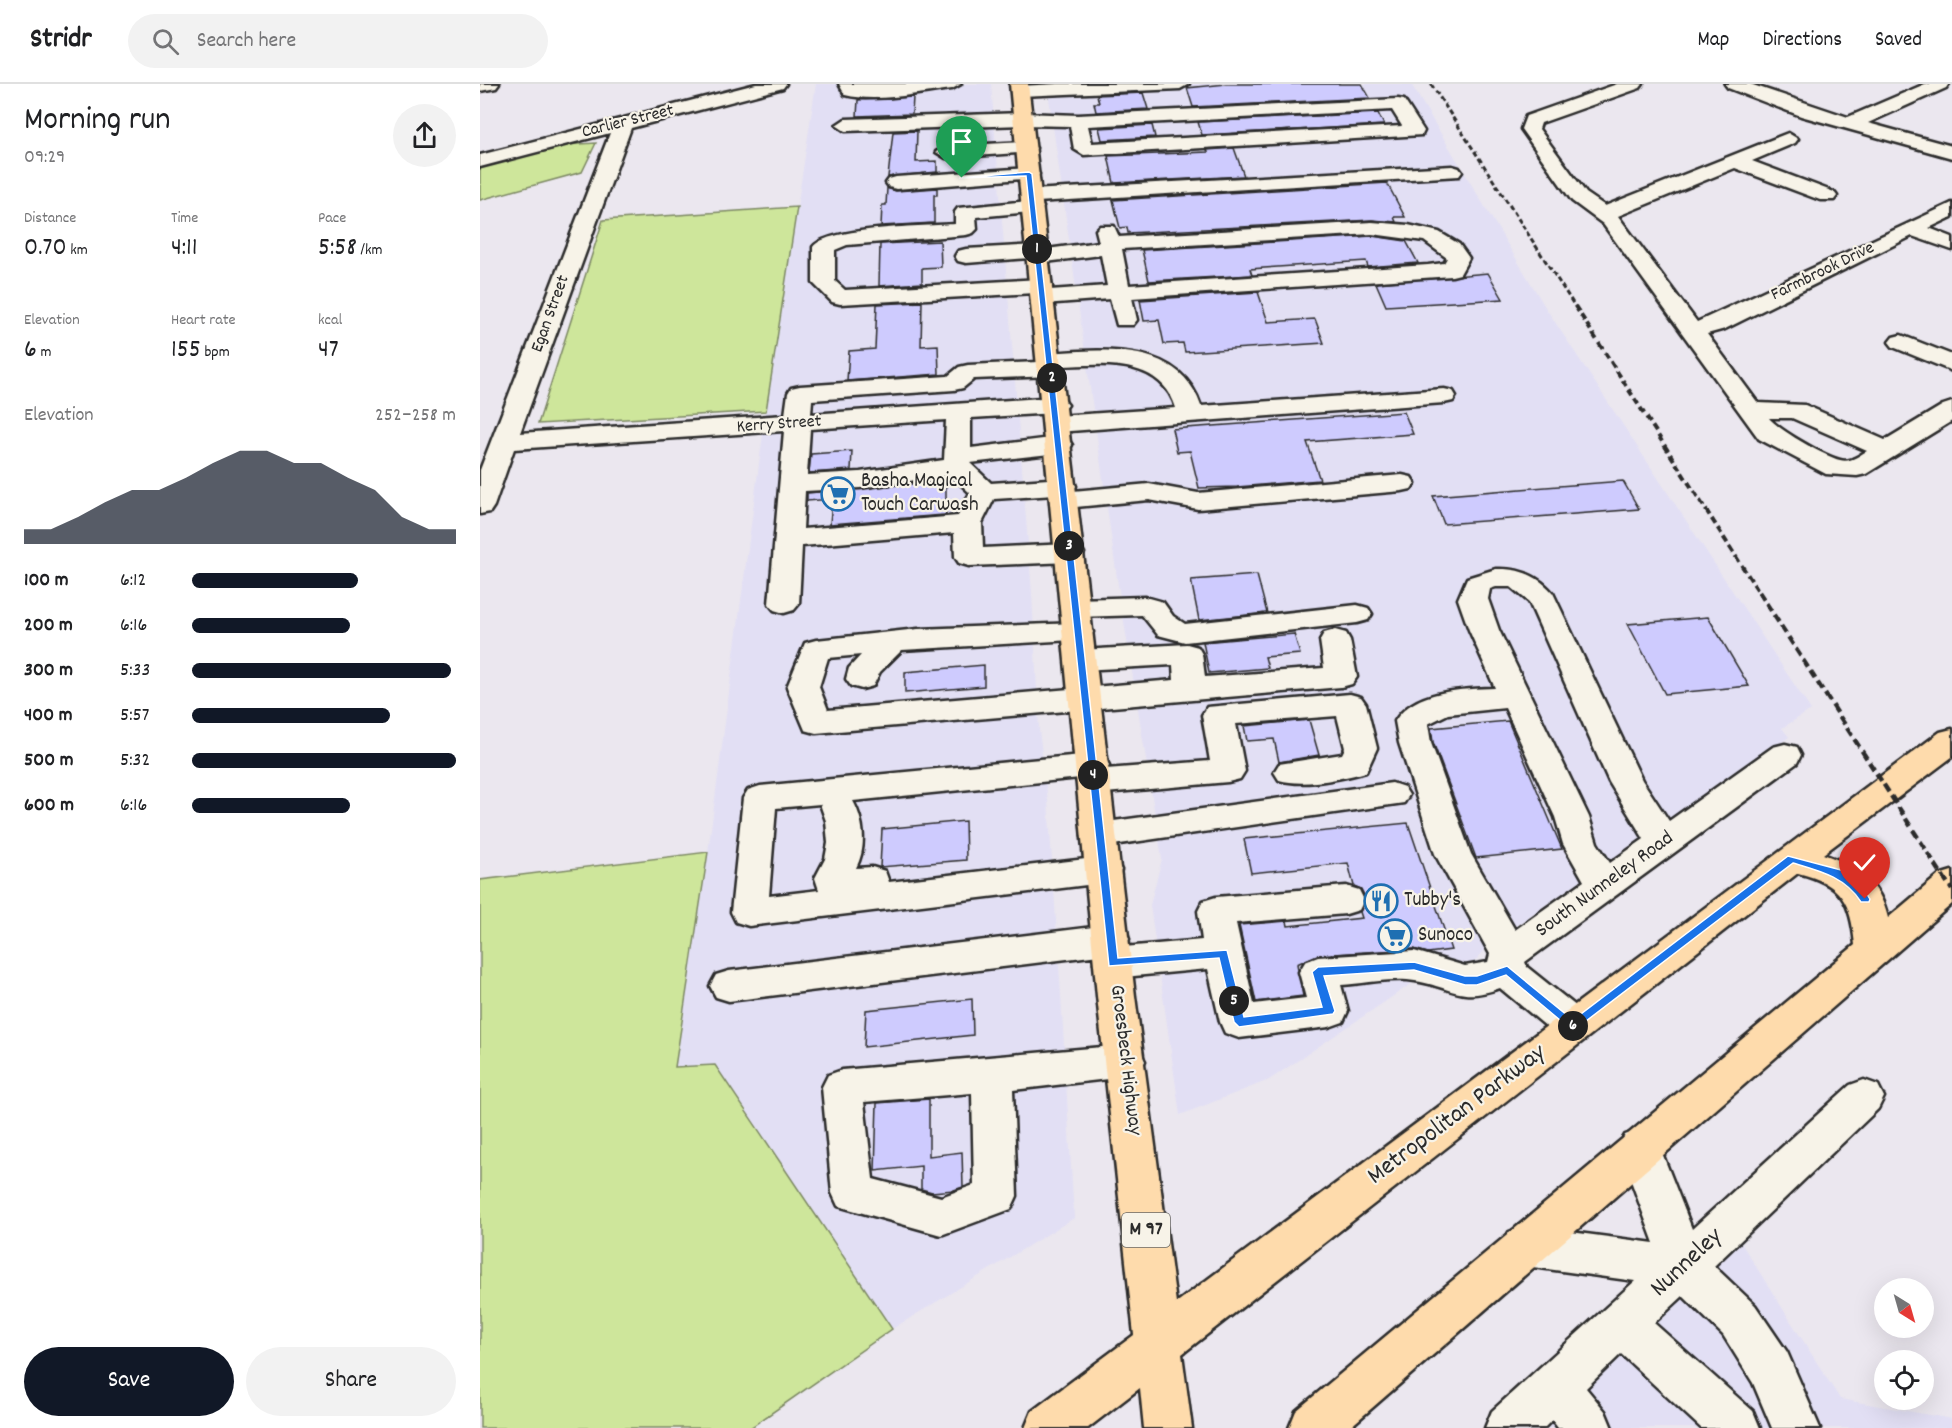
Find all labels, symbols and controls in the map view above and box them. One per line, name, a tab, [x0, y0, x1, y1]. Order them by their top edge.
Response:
search box	[128, 14, 548, 68]
text: Stridr	[30, 21, 92, 61]
icon: search	[149, 25, 182, 58]
text: Search here	[197, 26, 296, 57]
text: Map	[1698, 26, 1729, 56]
text: Directions	[1762, 26, 1842, 56]
text: Saved	[1875, 26, 1922, 56]
text: Morning run	[24, 98, 171, 145]
street label: Carlier Street	[579, 98, 677, 146]
button: share	[393, 104, 456, 167]
pin	[936, 116, 987, 178]
icon: arrive	[945, 125, 978, 158]
text: 09:29	[24, 144, 65, 172]
text: Distance	[24, 207, 76, 230]
text: Time	[171, 207, 198, 230]
text: Pace	[318, 207, 346, 230]
text: 0.70	[24, 230, 67, 267]
text: 4:11	[171, 230, 198, 267]
text: 5:58	[318, 230, 357, 267]
pin: 1	[1022, 234, 1052, 264]
street label: Farmbrook Drive	[1767, 236, 1879, 308]
text: 1	[1035, 237, 1039, 260]
text: km	[67, 239, 88, 262]
text: /km	[357, 239, 383, 262]
street label: Egan Street	[525, 271, 577, 356]
text: Elevation	[24, 309, 80, 332]
text: Heart rate	[171, 309, 236, 332]
text: kcal	[318, 309, 342, 332]
text: 6	[24, 332, 37, 369]
text: 155	[171, 332, 201, 369]
text: 47	[318, 332, 339, 369]
text: m	[37, 341, 51, 364]
text: bpm	[201, 341, 230, 364]
pin: 2	[1037, 363, 1067, 393]
text: 2	[1049, 366, 1056, 389]
text: Elevation	[24, 402, 94, 430]
text: 252–258 m	[375, 402, 456, 430]
street label: Kerry Street	[736, 410, 822, 440]
place label: Basha Magical Touch Carwash	[861, 467, 979, 521]
supermarket icon: Basha Magical Touch Carwash	[820, 476, 856, 512]
pin: 3	[1054, 531, 1084, 561]
text: 3	[1065, 534, 1073, 557]
text: 100 m	[24, 567, 69, 595]
text: 6:12	[120, 567, 146, 595]
text: 200 m	[24, 612, 73, 640]
text: 6:16	[120, 612, 147, 640]
text: 300 m	[24, 657, 73, 685]
text: 5:33	[120, 657, 150, 685]
text: 400 m	[24, 702, 72, 730]
text: 5:57	[120, 702, 150, 730]
text: 500 m	[24, 747, 73, 775]
text: 5:32	[120, 747, 150, 775]
pin: 4	[1078, 760, 1108, 790]
text: 4	[1090, 763, 1096, 786]
text: 600 m	[24, 792, 74, 820]
text: 6:16	[120, 792, 147, 820]
street label: South Nunneley Road	[1530, 824, 1680, 946]
pin	[1839, 837, 1890, 899]
icon: check	[1848, 846, 1881, 879]
restaurant icon: Tubby's	[1363, 883, 1399, 919]
place label: Tubby's	[1404, 886, 1461, 916]
supermarket icon: Sunoco	[1377, 918, 1413, 954]
place label: Sunoco	[1418, 921, 1473, 951]
street label: Groesbeck Highway	[1101, 983, 1149, 1137]
pin: 5	[1219, 986, 1249, 1016]
text: 5	[1230, 989, 1238, 1012]
pin: 6	[1558, 1011, 1588, 1041]
text: 6	[1569, 1014, 1577, 1037]
street label: Metropolitan Parkway	[1360, 1035, 1555, 1195]
road number: M 97	[1122, 1213, 1170, 1247]
street label: Nunneley	[1642, 1219, 1732, 1306]
north arrow	[1874, 1278, 1934, 1338]
map controls	[1874, 1278, 1934, 1410]
button: Save	[24, 1347, 234, 1416]
button: Share	[246, 1347, 456, 1416]
button: locate	[1874, 1350, 1934, 1410]

